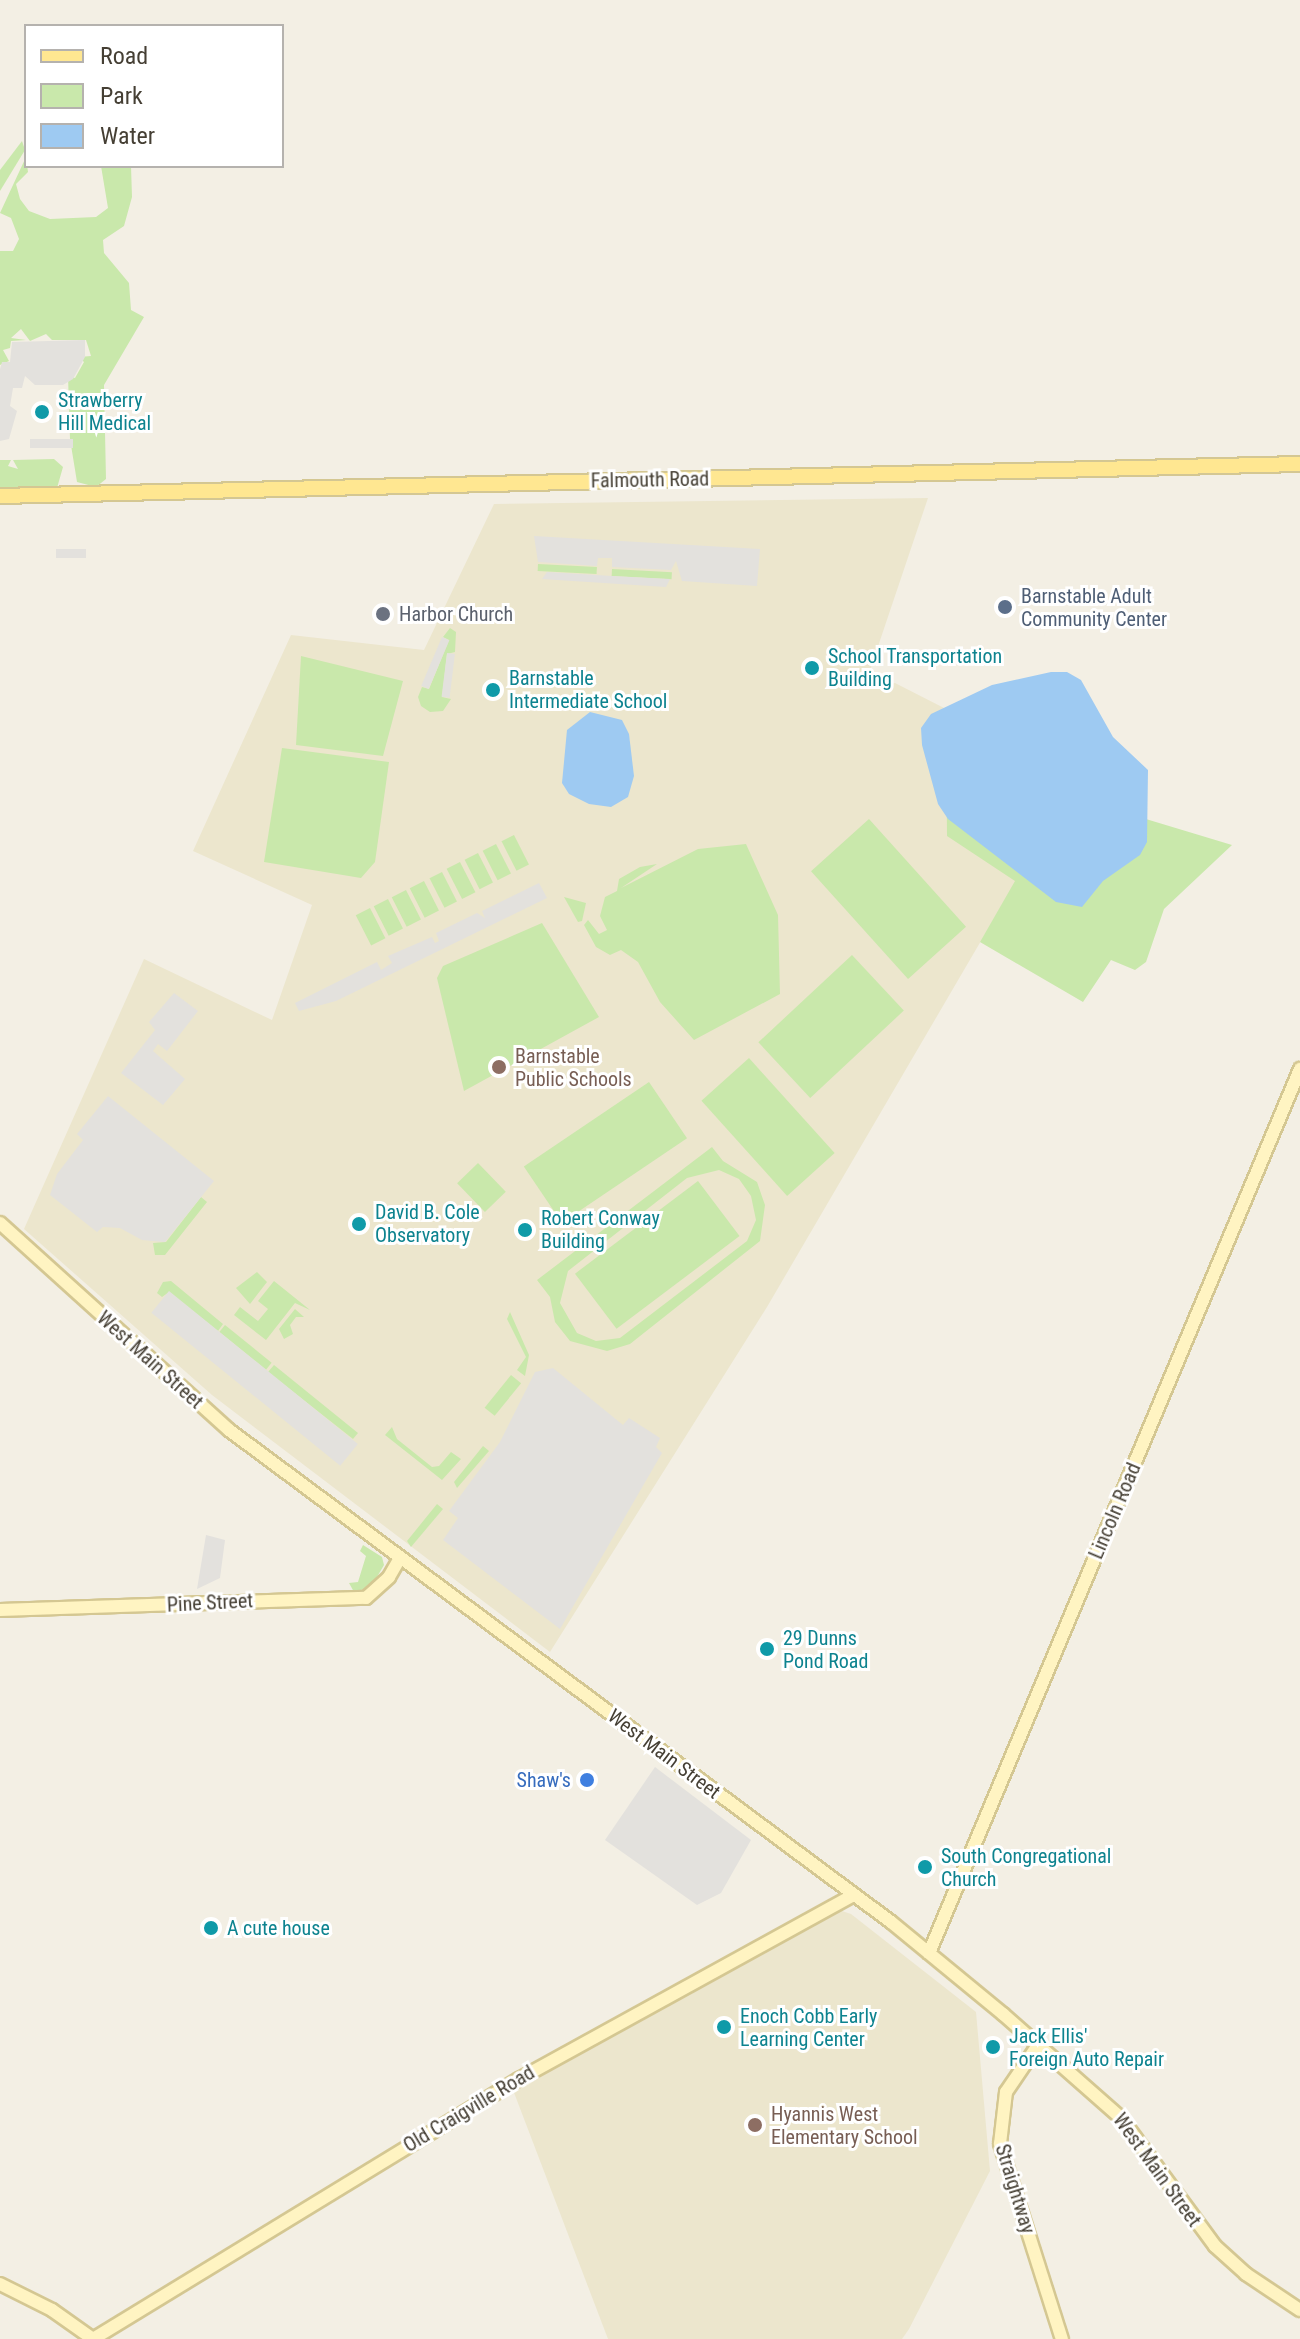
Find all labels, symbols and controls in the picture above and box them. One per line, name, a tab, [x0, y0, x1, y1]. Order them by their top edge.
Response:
legend	[24, 24, 284, 168]
text: Road	[100, 42, 148, 70]
text: Park	[100, 82, 143, 110]
text: Water	[100, 122, 155, 150]
place label: Strawberry Hill Medical	[58, 388, 151, 435]
marker: Strawberry Hill Medical	[33, 403, 51, 421]
street label: Falmouth Road	[591, 467, 709, 493]
place label: Barnstable Adult Community Center	[1021, 584, 1167, 631]
marker: Barnstable Adult Community Center	[996, 598, 1014, 616]
place label: Harbor Church	[399, 602, 513, 626]
marker: Harbor Church	[374, 605, 392, 623]
place label: School Transportation Building	[828, 644, 1003, 691]
marker: School Transportation Building	[803, 659, 821, 677]
place label: Barnstable Intermediate School	[509, 666, 667, 713]
marker: Barnstable Intermediate School	[484, 681, 502, 699]
place label: Barnstable Public Schools	[515, 1044, 632, 1091]
marker: Barnstable Public Schools	[490, 1058, 508, 1076]
place label: David B. Cole Observatory	[375, 1200, 480, 1247]
place label: Robert Conway Building	[541, 1206, 660, 1253]
marker: David B. Cole Observatory	[350, 1215, 368, 1233]
marker: Robert Conway Building	[516, 1221, 534, 1239]
street label: West Main Street	[92, 1306, 208, 1414]
street label: Lincoln Road	[1084, 1459, 1146, 1563]
street label: Pine Street	[166, 1589, 254, 1617]
place label: 29 Dunns Pond Road	[783, 1626, 868, 1673]
marker: 29 Dunns Pond Road	[758, 1640, 776, 1658]
street label: West Main Street	[603, 1704, 725, 1804]
place label: Shaw's	[517, 1768, 571, 1792]
marker: Shaw's	[578, 1771, 596, 1789]
place label: South Congregational Church	[941, 1844, 1111, 1891]
marker: South Congregational Church	[916, 1858, 934, 1876]
place label: A cute house	[227, 1916, 330, 1940]
marker: A cute house	[202, 1919, 220, 1937]
place label: Enoch Cobb Early Learning Center	[740, 2004, 877, 2051]
marker: Enoch Cobb Early Learning Center	[715, 2018, 733, 2036]
place label: Jack Ellis' Foreign Auto Repair	[1009, 2024, 1164, 2071]
marker: Jack Ellis' Foreign Auto Repair	[984, 2038, 1002, 2056]
street label: Old Craigville Road	[399, 2060, 539, 2158]
place label: Hyannis West Elementary School	[771, 2102, 918, 2149]
street label: West Main Street	[1108, 2109, 1206, 2231]
marker: Hyannis West Elementary School	[746, 2116, 764, 2134]
street label: Straightway	[990, 2141, 1040, 2237]

